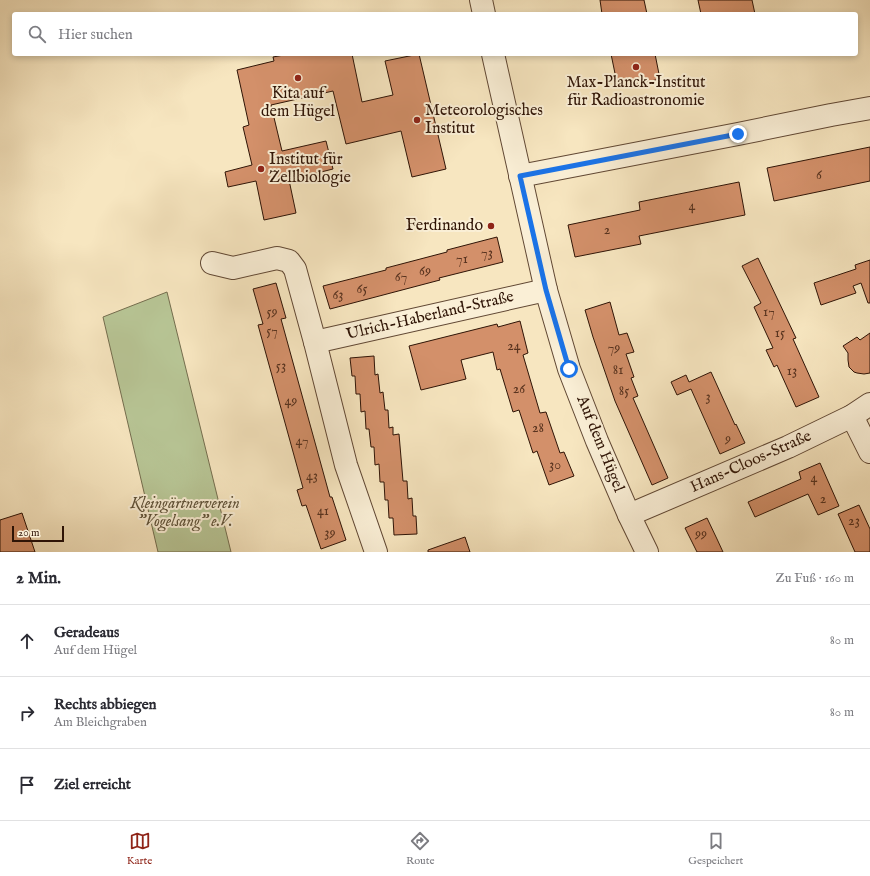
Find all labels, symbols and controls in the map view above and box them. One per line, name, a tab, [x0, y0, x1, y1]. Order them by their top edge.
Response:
search box	[12, 12, 858, 56]
icon: search	[26, 23, 48, 45]
text: Hier suchen	[58, 25, 133, 44]
marker: Max-Planck-Institut für Radioastronomie	[631, 62, 641, 72]
marker: Kita auf dem Hügel	[293, 73, 303, 83]
place label: Max-Planck-Institut für Radioastronomie	[566, 73, 706, 111]
place label: Kita auf dem Hügel	[261, 84, 336, 122]
place label: Meteorologisches Institut	[425, 101, 543, 139]
marker: Meteorologisches Institut	[412, 115, 422, 125]
route end	[729, 125, 747, 143]
place label: Institut für Zellbiologie	[269, 150, 351, 188]
marker: Institut für Zellbiologie	[256, 164, 266, 174]
house number: 6	[816, 166, 823, 184]
house number: 4	[689, 197, 696, 215]
place label: Ferdinando	[406, 216, 483, 236]
marker: Ferdinando	[486, 221, 496, 231]
house number: 2	[604, 221, 611, 239]
house number: 73	[481, 244, 493, 262]
house number: 71	[456, 250, 468, 268]
house number: 69	[419, 262, 431, 280]
house number: 67	[395, 268, 407, 286]
house number: 65	[357, 280, 367, 298]
house number: 63	[332, 286, 344, 304]
street label: Ulrich-Haberland-Straße	[344, 287, 516, 345]
house number: 59	[266, 303, 278, 321]
house number: 17	[763, 303, 775, 321]
house number: 57	[266, 322, 278, 340]
house number: 15	[775, 324, 785, 342]
house number: 24	[507, 337, 521, 355]
house number: 79	[608, 339, 620, 357]
house number: 53	[276, 357, 286, 375]
route start	[560, 360, 578, 378]
house number: 81	[613, 361, 623, 379]
house number: 13	[787, 362, 797, 380]
house number: 26	[513, 380, 526, 398]
house number: 85	[619, 382, 629, 400]
house number: 3	[705, 388, 711, 406]
house number: 49	[285, 392, 297, 410]
street label: Auf dem Hügel	[571, 392, 629, 496]
house number: 28	[532, 419, 544, 437]
street label: Hans-Cloos-Straße	[687, 426, 815, 498]
house number: 9	[724, 430, 731, 448]
house number: 47	[296, 432, 308, 450]
house number: 30	[549, 456, 561, 474]
house number: 43	[306, 467, 318, 485]
house number: 4	[811, 469, 818, 487]
house number: 2	[820, 490, 827, 508]
park label: Kleingärtnerverein "Vogelsang" e.V.	[129, 494, 240, 532]
house number: 41	[317, 502, 329, 520]
house number: 23	[848, 512, 860, 530]
scale bar	[12, 524, 64, 543]
house number: 39	[324, 524, 336, 542]
house number: 99	[694, 525, 707, 543]
text: 20 m	[18, 526, 39, 540]
text: 2 Min.	[16, 568, 61, 589]
text: Zu Fuß · 160 m	[776, 570, 854, 587]
text: Geradeaus	[54, 623, 119, 642]
icon: ahead	[16, 630, 38, 652]
text: 80 m	[830, 632, 854, 649]
text: Auf dem Hügel	[54, 642, 137, 659]
text: Rechts abbiegen	[54, 695, 157, 714]
icon: right	[16, 702, 38, 724]
text: 80 m	[830, 704, 854, 721]
text: Am Bleichgraben	[54, 714, 147, 731]
icon: arrive	[16, 774, 38, 796]
text: Ziel erreicht	[54, 775, 131, 794]
tab: Karte	[127, 830, 152, 868]
tab: Route	[406, 830, 435, 868]
tab: Gespeichert	[688, 830, 743, 868]

